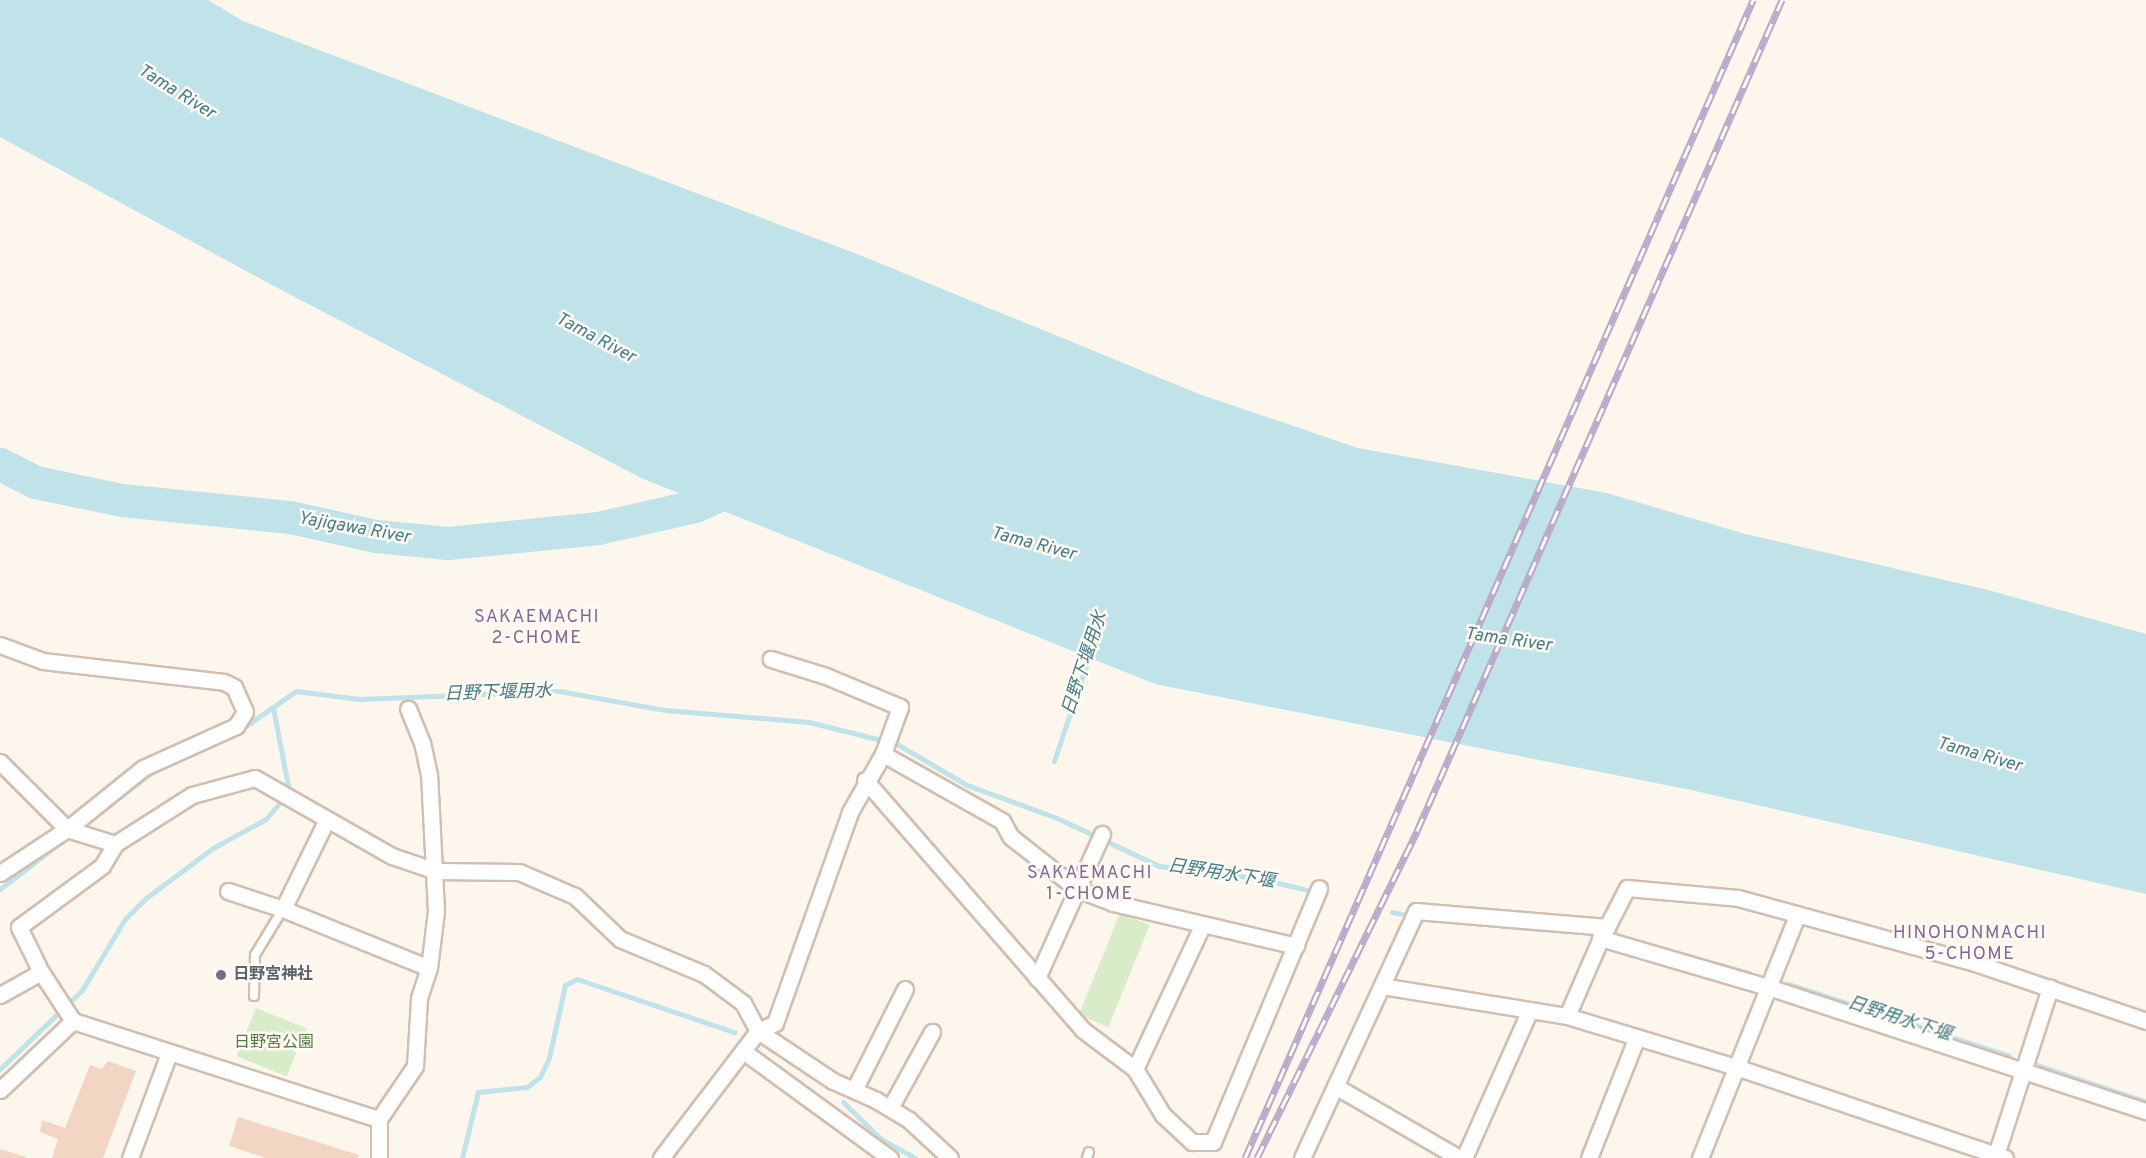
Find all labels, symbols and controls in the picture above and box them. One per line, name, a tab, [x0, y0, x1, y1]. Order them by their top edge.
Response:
water label: Tama River	[133, 61, 219, 125]
water label: Tama River	[551, 309, 639, 369]
water label: Yajigawa River	[296, 508, 412, 550]
water label: Tama River	[988, 523, 1078, 567]
district label: SAKAEMACHI 2-CHOME	[474, 608, 600, 650]
water label: 日野下堰用水	[1059, 609, 1113, 719]
water label: Tama River	[1463, 624, 1553, 658]
water label: 日野下堰用水	[444, 681, 552, 707]
water label: Tama River	[1934, 734, 2024, 778]
water label: 日野用水下堰	[1166, 856, 1276, 894]
district label: SAKAEMACHI 1-CHOME	[1027, 864, 1153, 906]
district label: HINOHONMACHI 5-CHOME	[1893, 924, 2047, 966]
place label: 日野宮神社	[233, 965, 313, 985]
marker: 日野宮神社	[214, 968, 228, 982]
water label: 日野用水下堰	[1844, 993, 1954, 1047]
park label: 日野宮公園	[234, 1033, 314, 1053]

